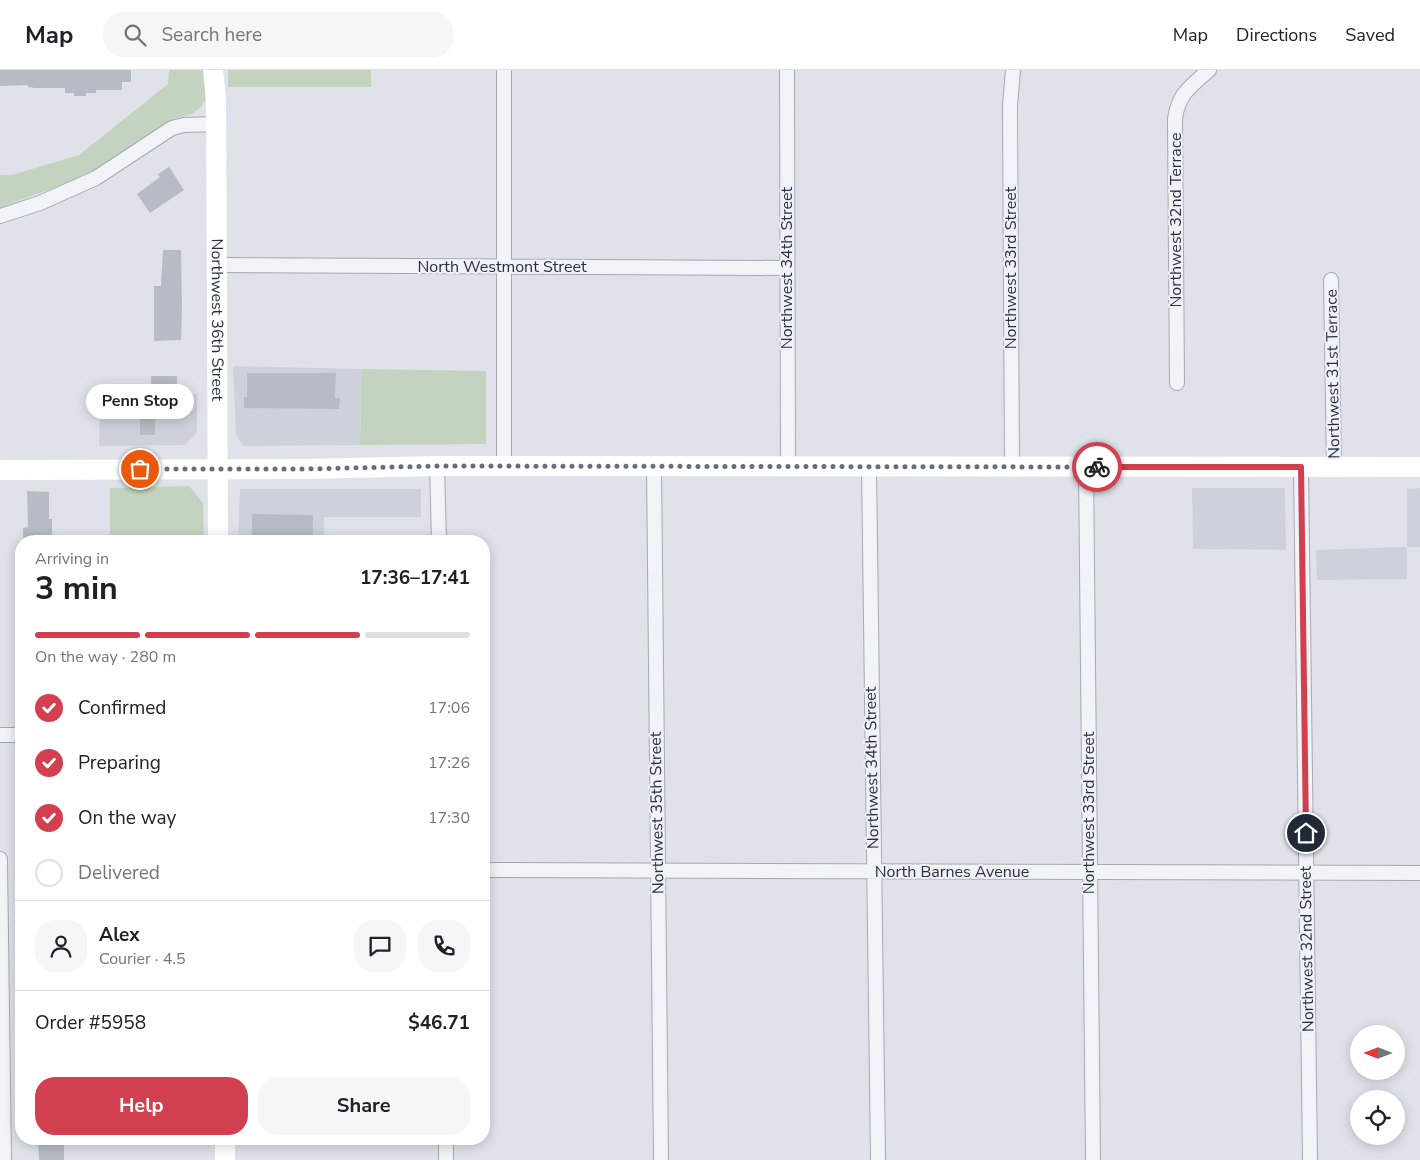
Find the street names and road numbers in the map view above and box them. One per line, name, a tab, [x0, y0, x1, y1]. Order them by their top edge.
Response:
street label: Northwest 32nd Terrace	[1165, 133, 1187, 307]
street label: Northwest 34th Street	[776, 186, 798, 349]
street label: Northwest 33rd Street	[1000, 186, 1022, 349]
street label: Northwest 36th Street	[206, 239, 228, 402]
street label: North Westmont Street	[417, 256, 587, 278]
street label: Northwest 31st Terrace	[1321, 289, 1345, 459]
street label: Northwest 34th Street	[860, 686, 884, 849]
street label: Northwest 35th Street	[645, 731, 669, 894]
street label: Northwest 33rd Street	[1078, 731, 1100, 894]
street label: North Barnes Avenue	[875, 861, 1029, 883]
street label: Northwest 32nd Street	[1295, 865, 1319, 1032]

